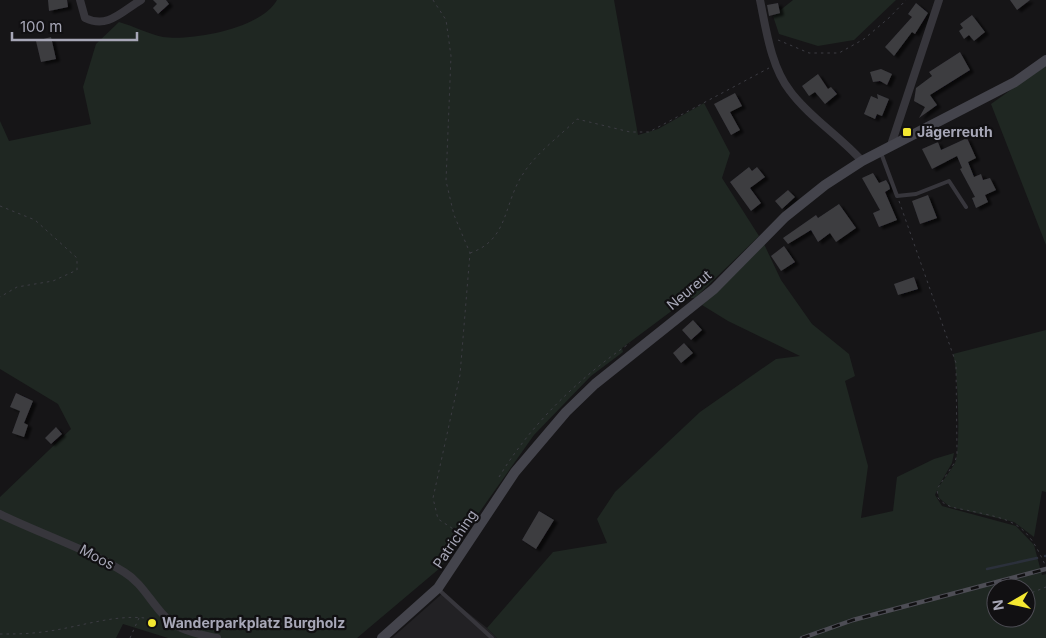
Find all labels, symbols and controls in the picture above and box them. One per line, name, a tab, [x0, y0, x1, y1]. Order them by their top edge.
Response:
scale bar	[12, 10, 138, 42]
text: 100 m	[20, 17, 62, 36]
place label: Jägerreuth	[917, 123, 993, 140]
marker: Jägerreuth	[901, 126, 913, 138]
street label: Neureut	[663, 266, 715, 313]
street label: Patriching	[429, 506, 480, 571]
street label: Moos	[77, 540, 117, 573]
north arrow	[986, 578, 1036, 628]
text: N	[988, 599, 1007, 612]
place label: Wanderparkplatz Burgholz	[162, 614, 345, 631]
marker: Wanderparkplatz Burgholz	[146, 617, 158, 629]

